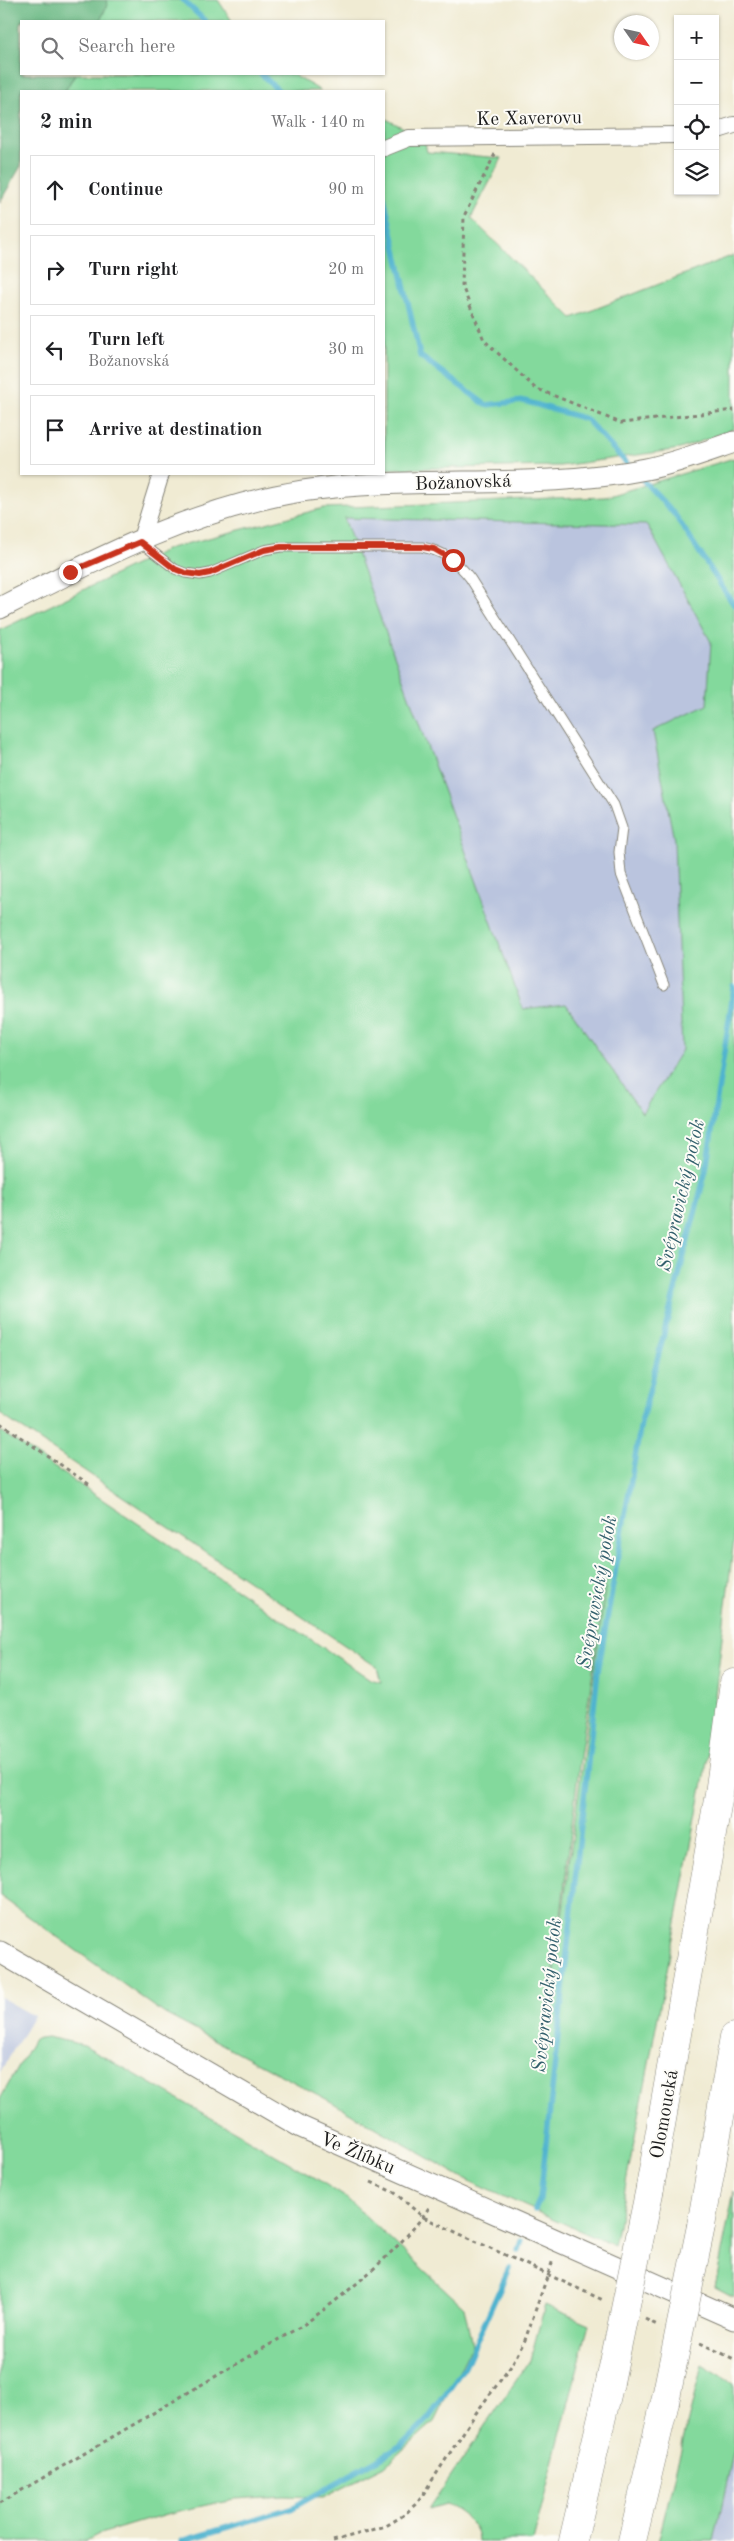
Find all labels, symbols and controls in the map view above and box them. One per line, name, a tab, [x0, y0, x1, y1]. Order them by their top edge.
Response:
north arrow	[614, 15, 659, 60]
map controls	[674, 15, 719, 195]
button: +	[674, 15, 719, 60]
search box	[20, 20, 385, 75]
icon: search	[38, 34, 66, 62]
text: Search here	[78, 38, 175, 57]
button: −	[674, 60, 719, 105]
button: locate	[674, 105, 719, 150]
street label: Ke Xaverovu	[476, 109, 582, 130]
text: 2 min	[40, 112, 93, 133]
text: Walk · 140 m	[270, 115, 365, 131]
button: layers	[674, 150, 719, 195]
icon: ahead	[41, 176, 69, 204]
text: Continue	[88, 181, 163, 200]
text: 90 m	[328, 182, 364, 198]
icon: right	[41, 256, 69, 284]
text: Turn right	[88, 261, 178, 280]
text: 20 m	[328, 262, 364, 278]
text: Turn left	[88, 331, 165, 350]
icon: left	[41, 336, 69, 364]
text: 30 m	[328, 342, 364, 358]
text: Božanovská	[88, 354, 169, 370]
icon: arrive	[41, 416, 69, 444]
text: Arrive at destination	[88, 421, 262, 440]
street label: Božanovská	[414, 472, 512, 495]
route start	[442, 549, 465, 572]
route end	[59, 561, 82, 584]
water label: Svépravický potok	[655, 1117, 709, 1273]
water label: Svépravický potok	[575, 1514, 621, 1671]
water label: Svépravický potok	[530, 1917, 566, 2074]
street label: Olomoucká	[648, 2068, 683, 2160]
street label: Ve Žlíbku	[317, 2126, 399, 2179]

